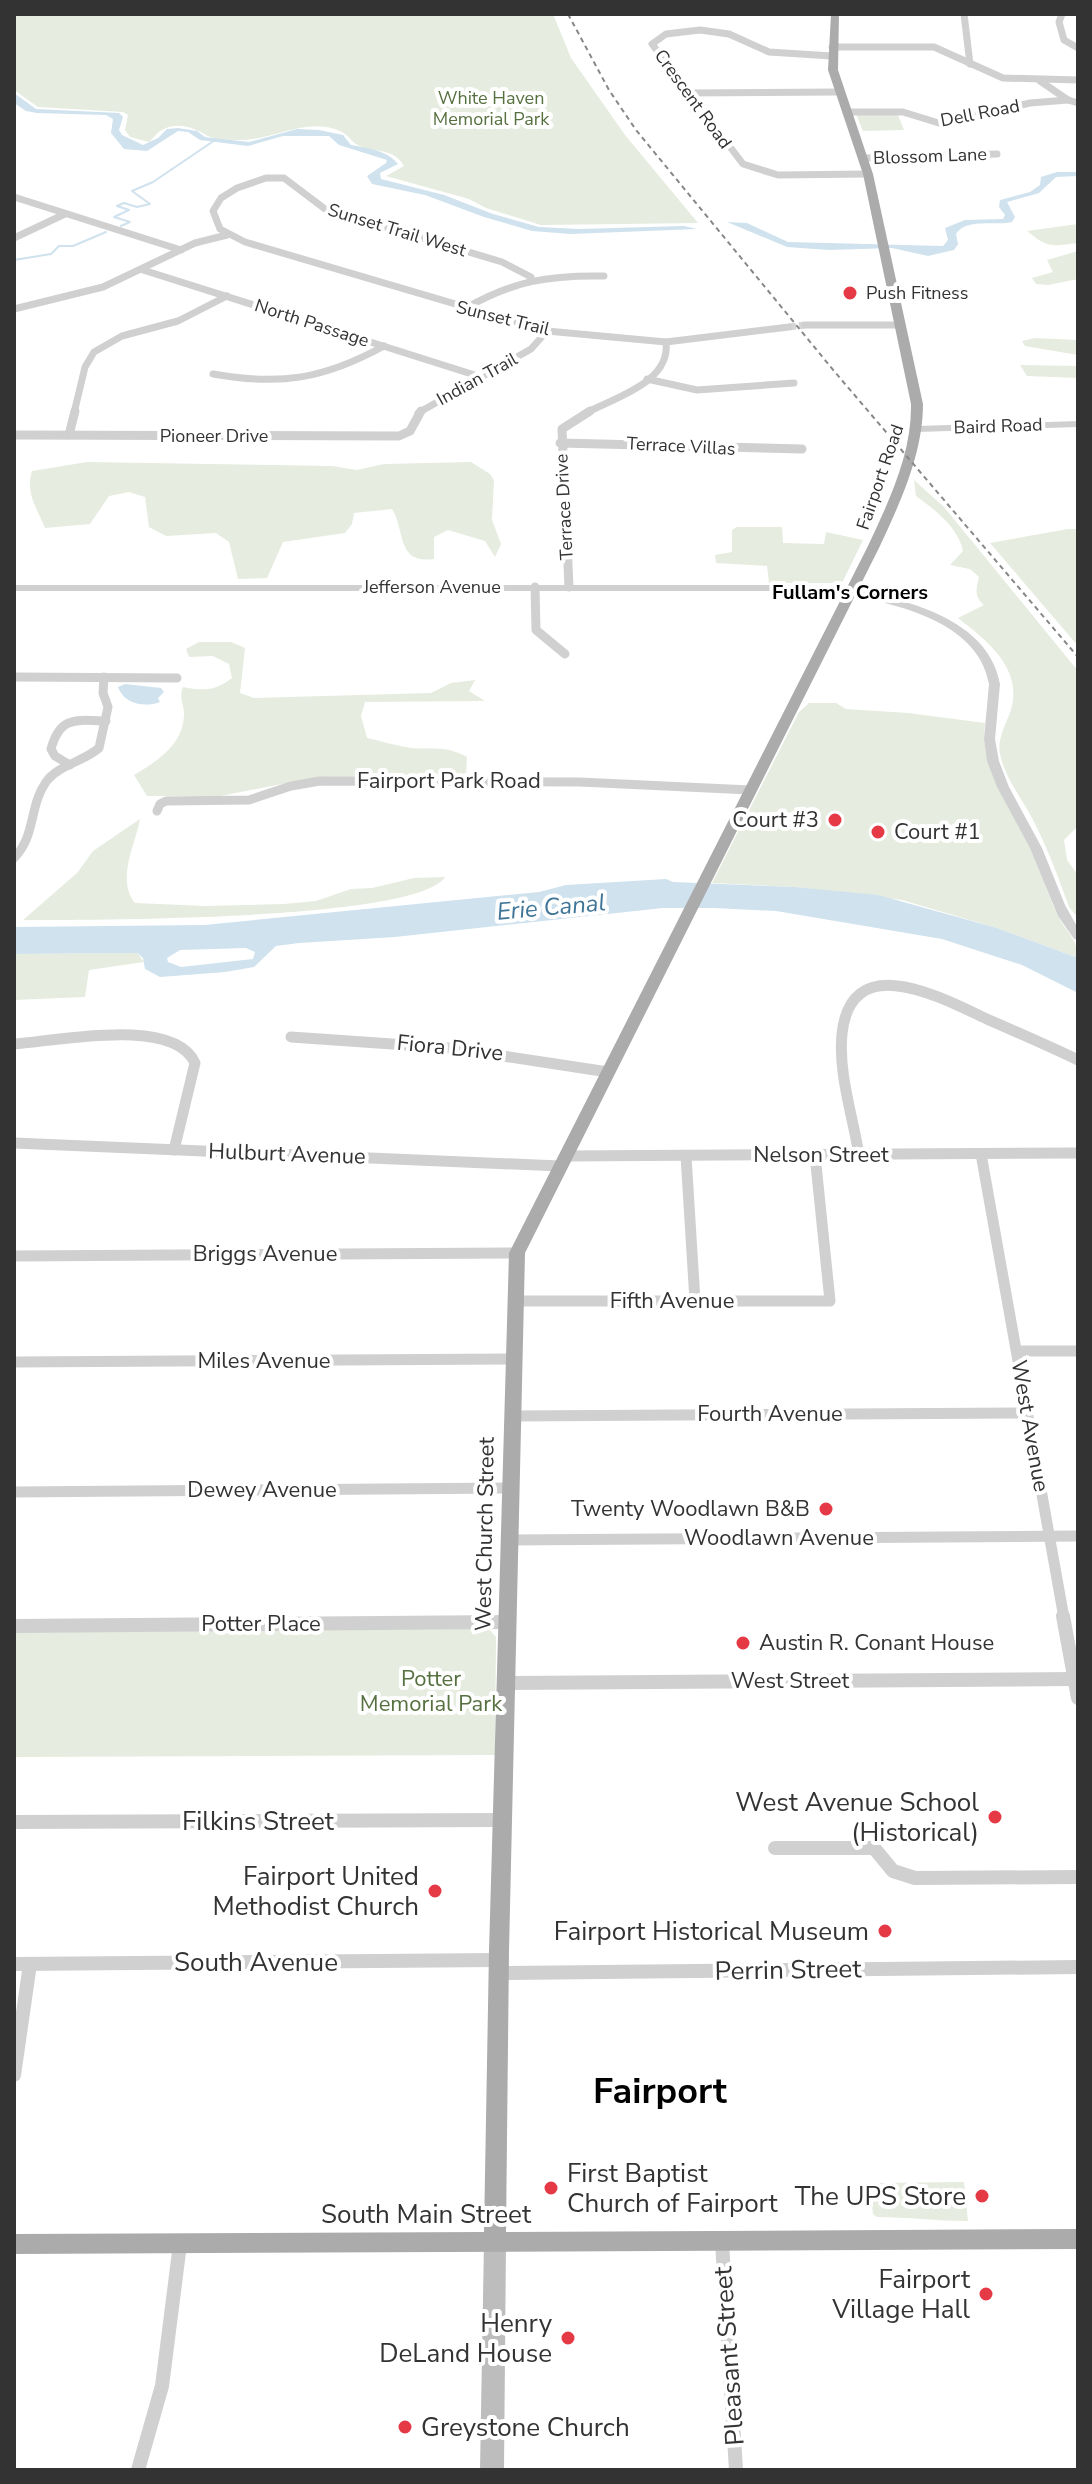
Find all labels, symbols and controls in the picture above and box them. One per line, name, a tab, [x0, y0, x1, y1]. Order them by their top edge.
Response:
street label: Crescent Road	[649, 44, 737, 154]
park label: White Haven Memorial Park	[433, 86, 550, 131]
street label: Dell Road	[938, 94, 1022, 132]
street label: Blossom Lane	[873, 142, 987, 170]
street label: Sunset Trail West	[325, 198, 470, 263]
place label: Push Fitness	[866, 281, 968, 305]
marker: Push Fitness	[841, 284, 859, 302]
street label: North Passage	[252, 293, 372, 353]
street label: Sunset Trail	[454, 295, 553, 341]
street label: Indian Trail	[432, 347, 522, 411]
street label: Baird Road	[953, 412, 1043, 440]
street label: Fairport Road	[851, 421, 909, 533]
street label: Pioneer Drive	[160, 424, 268, 448]
street label: Terrace Villas	[626, 431, 736, 461]
street label: Terrace Drive	[549, 453, 579, 561]
street label: Jefferson Avenue	[362, 575, 501, 599]
district label: Fullam's Corners	[772, 579, 928, 606]
street label: Fairport Park Road	[357, 766, 541, 796]
place label: Court #3	[732, 805, 819, 835]
marker: Court #3	[826, 811, 844, 829]
place label: Court #1	[894, 817, 981, 847]
marker: Court #1	[869, 823, 887, 841]
water label: Erie Canal	[495, 886, 607, 928]
street label: Fiora Drive	[395, 1028, 505, 1068]
street label: Hulburt Avenue	[208, 1136, 366, 1172]
street label: Nelson Street	[753, 1140, 889, 1170]
street label: Briggs Avenue	[193, 1239, 337, 1269]
street label: Fifth Avenue	[610, 1286, 734, 1316]
street label: Miles Avenue	[197, 1346, 331, 1376]
street label: West Avenue	[1004, 1358, 1056, 1494]
street label: Fourth Avenue	[697, 1399, 843, 1429]
street label: West Church Street	[468, 1436, 502, 1631]
street label: Dewey Avenue	[187, 1475, 337, 1505]
place label: Twenty Woodlawn B&B	[571, 1494, 810, 1524]
marker: Twenty Woodlawn B&B	[817, 1500, 835, 1518]
street label: Woodlawn Avenue	[684, 1523, 874, 1553]
street label: Potter Place	[201, 1609, 321, 1639]
place label: Austin R. Conant House	[759, 1628, 994, 1658]
marker: Austin R. Conant House	[734, 1634, 752, 1652]
park label: Potter Memorial Park	[360, 1664, 503, 1719]
street label: West Street	[731, 1666, 850, 1696]
place label: West Avenue School (Historical)	[735, 1785, 979, 1850]
street label: Filkins Street	[182, 1804, 335, 1839]
marker: West Avenue School (Historical)	[986, 1808, 1004, 1826]
place label: Fairport United Methodist Church	[212, 1859, 419, 1924]
marker: Fairport United Methodist Church	[426, 1882, 444, 1900]
place label: Fairport Historical Museum	[554, 1914, 869, 1949]
marker: Fairport Historical Museum	[876, 1922, 894, 1940]
street label: South Avenue	[174, 1945, 338, 1980]
street label: Perrin Street	[714, 1951, 863, 1989]
district label: Fairport	[593, 2067, 727, 2116]
place label: First Baptist Church of Fairport	[567, 2156, 779, 2221]
marker: First Baptist Church of Fairport	[542, 2179, 560, 2197]
place label: The UPS Store	[795, 2179, 966, 2214]
marker: The UPS Store	[973, 2187, 991, 2205]
street label: South Main Street	[321, 2197, 532, 2232]
place label: Fairport Village Hall	[831, 2262, 971, 2327]
street label: Pleasant Street	[705, 2264, 753, 2447]
marker: Fairport Village Hall	[977, 2285, 995, 2303]
place label: Henry DeLand House	[379, 2306, 553, 2371]
marker: Henry DeLand House	[559, 2329, 577, 2347]
place label: Greystone Church	[421, 2410, 630, 2445]
marker: Greystone Church	[396, 2418, 414, 2436]

